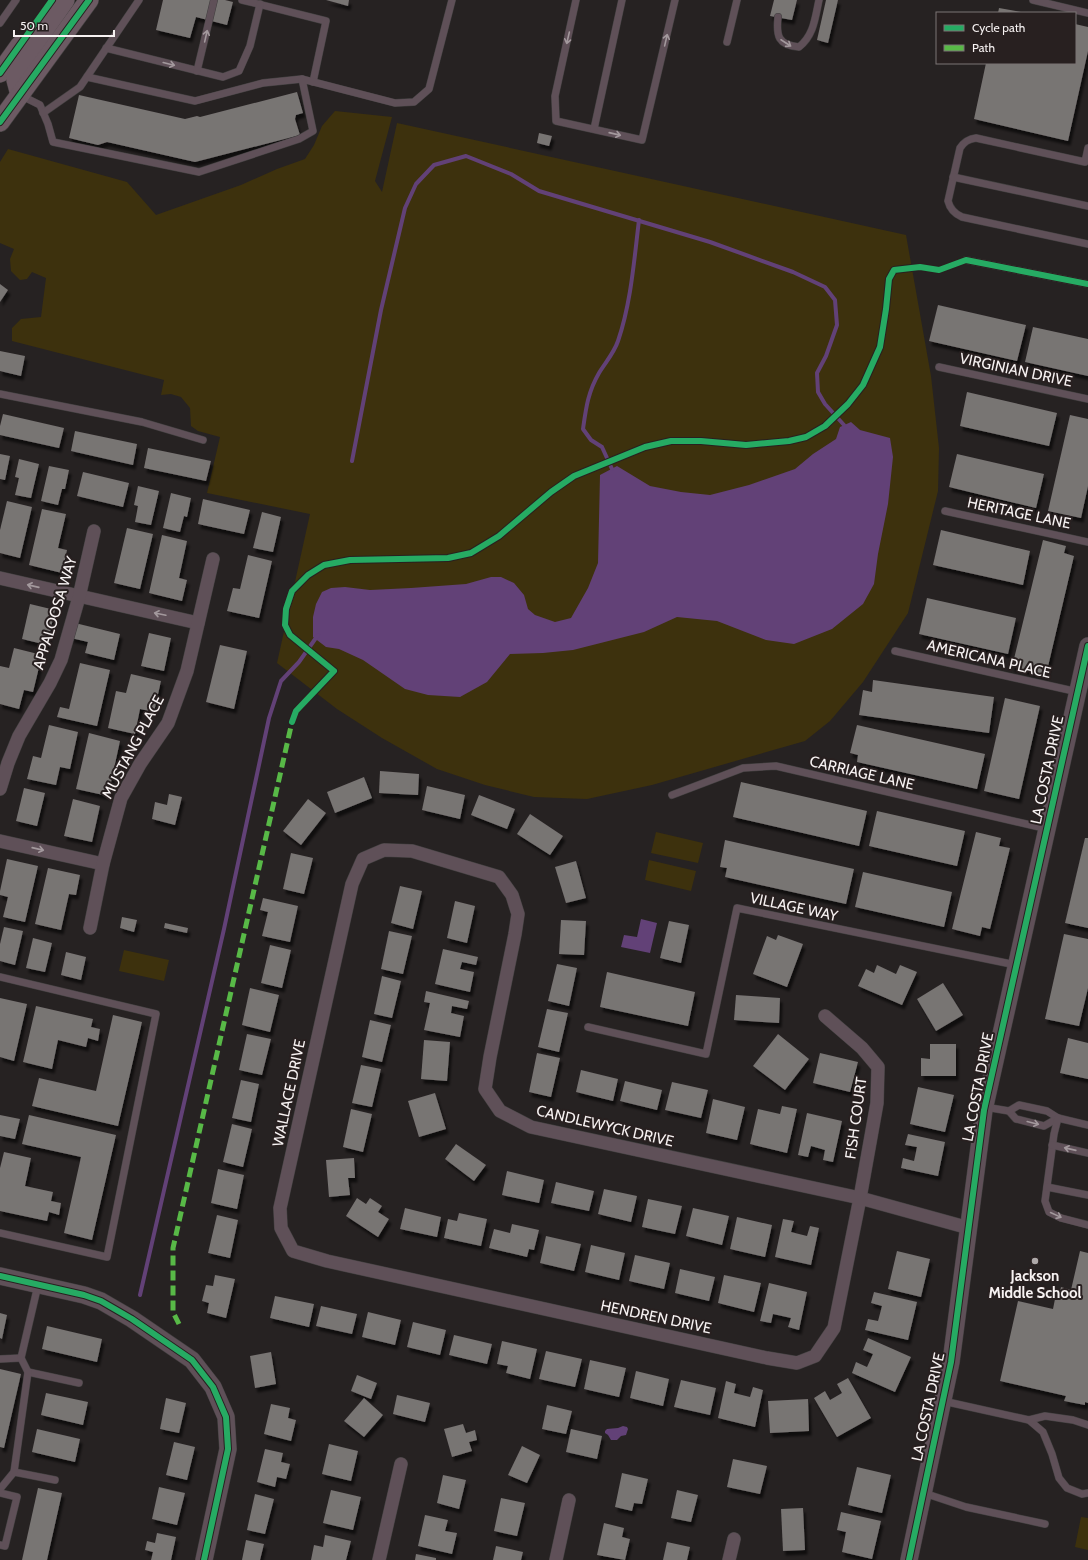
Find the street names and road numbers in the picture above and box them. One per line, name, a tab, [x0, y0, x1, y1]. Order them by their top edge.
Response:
street label: VIRGINIAN DRIVE	[958, 349, 1074, 391]
street label: HERITAGE LANE	[966, 493, 1072, 533]
street label: APPALOOSA WAY	[29, 554, 81, 672]
street label: AMERICANA PLACE	[925, 636, 1053, 682]
street label: MUSTANG PLACE	[98, 692, 168, 802]
street label: LA COSTA DRIVE	[1027, 714, 1067, 826]
street label: CARRIAGE LANE	[808, 752, 916, 794]
street label: VILLAGE WAY	[748, 889, 840, 925]
street label: LA COSTA DRIVE	[959, 1031, 997, 1143]
street label: WALLACE DRIVE	[269, 1038, 309, 1148]
street label: FISH COURT	[841, 1076, 871, 1160]
street label: CANDLEWYCK DRIVE	[535, 1101, 675, 1151]
street label: HENDREN DRIVE	[599, 1296, 713, 1338]
street label: LA COSTA DRIVE	[908, 1351, 948, 1463]

